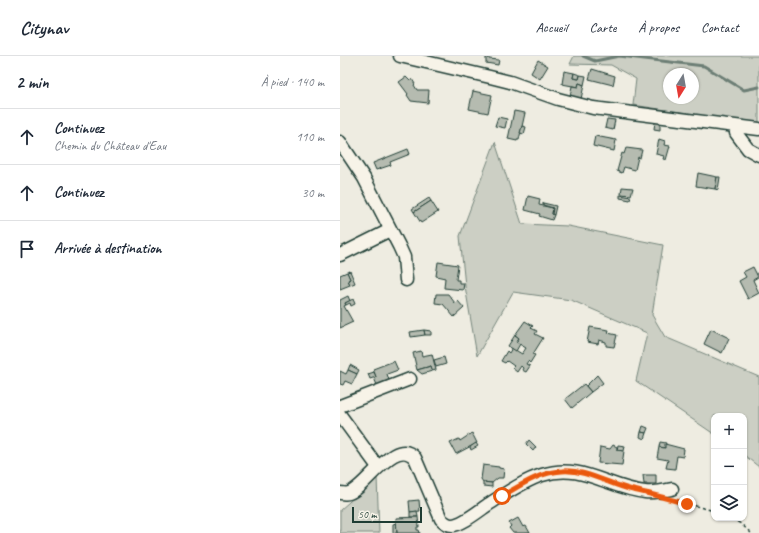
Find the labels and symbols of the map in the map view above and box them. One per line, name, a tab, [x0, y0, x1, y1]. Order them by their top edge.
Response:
north arrow	[663, 68, 699, 104]
route start	[493, 487, 511, 505]
route end	[678, 495, 696, 513]
scale bar	[352, 505, 422, 524]

